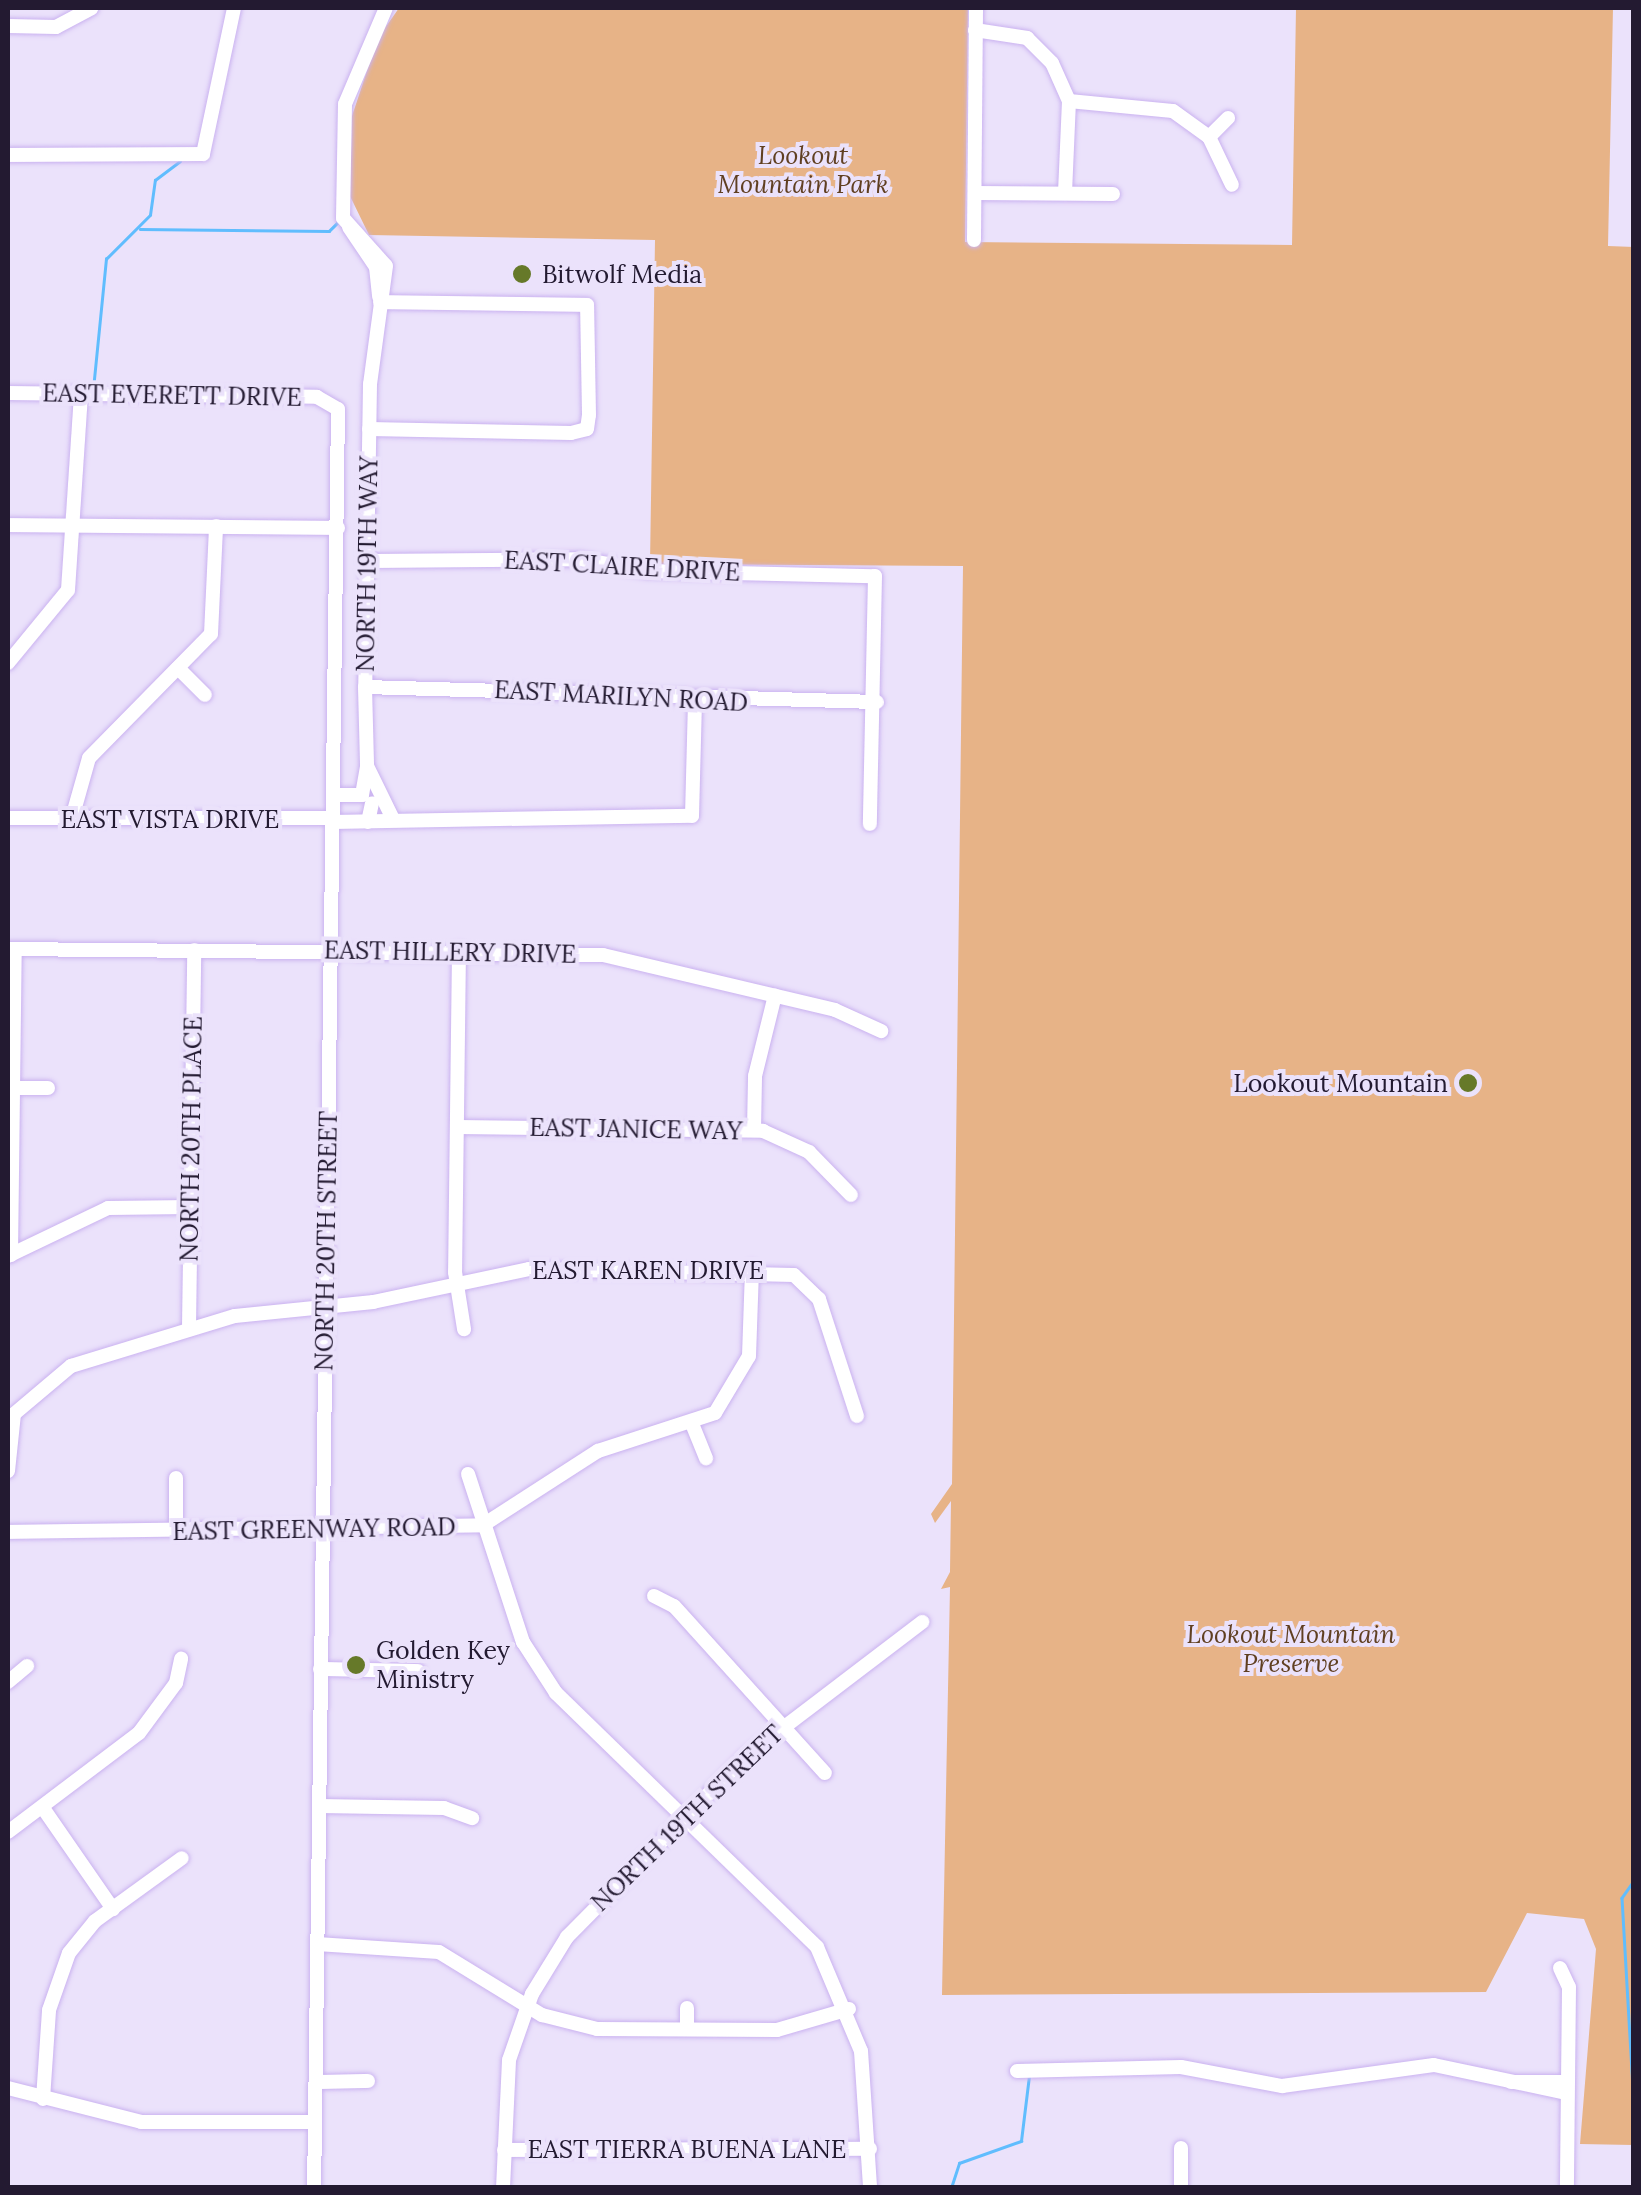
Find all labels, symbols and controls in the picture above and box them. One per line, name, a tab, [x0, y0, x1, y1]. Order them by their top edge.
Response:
park label: Lookout Mountain Park	[717, 141, 889, 200]
place label: Bitwolf Media	[542, 259, 702, 289]
marker: Bitwolf Media	[511, 263, 533, 285]
street label: EAST EVERETT DRIVE	[42, 378, 302, 412]
street label: NORTH 19TH WAY	[350, 456, 384, 672]
street label: EAST CLAIRE DRIVE	[503, 545, 741, 587]
street label: EAST MARILYN ROAD	[493, 674, 749, 718]
street label: EAST VISTA DRIVE	[61, 804, 279, 834]
street label: EAST HILLERY DRIVE	[324, 935, 576, 969]
street label: NORTH 20TH PLACE	[174, 1016, 208, 1262]
place label: Lookout Mountain	[1233, 1068, 1448, 1098]
marker: Lookout Mountain	[1457, 1072, 1479, 1094]
street label: NORTH 20TH STREET	[309, 1111, 343, 1371]
street label: EAST JANICE WAY	[529, 1112, 743, 1146]
street label: EAST KAREN DRIVE	[532, 1255, 764, 1285]
street label: EAST GREENWAY ROAD	[172, 1512, 456, 1546]
park label: Lookout Mountain Preserve	[1187, 1620, 1395, 1679]
place label: Golden Key Ministry	[376, 1636, 510, 1695]
marker: Golden Key Ministry	[345, 1654, 367, 1676]
street label: NORTH 19TH STREET	[585, 1719, 789, 1917]
street label: EAST TIERRA BUENA LANE	[528, 2134, 846, 2164]

